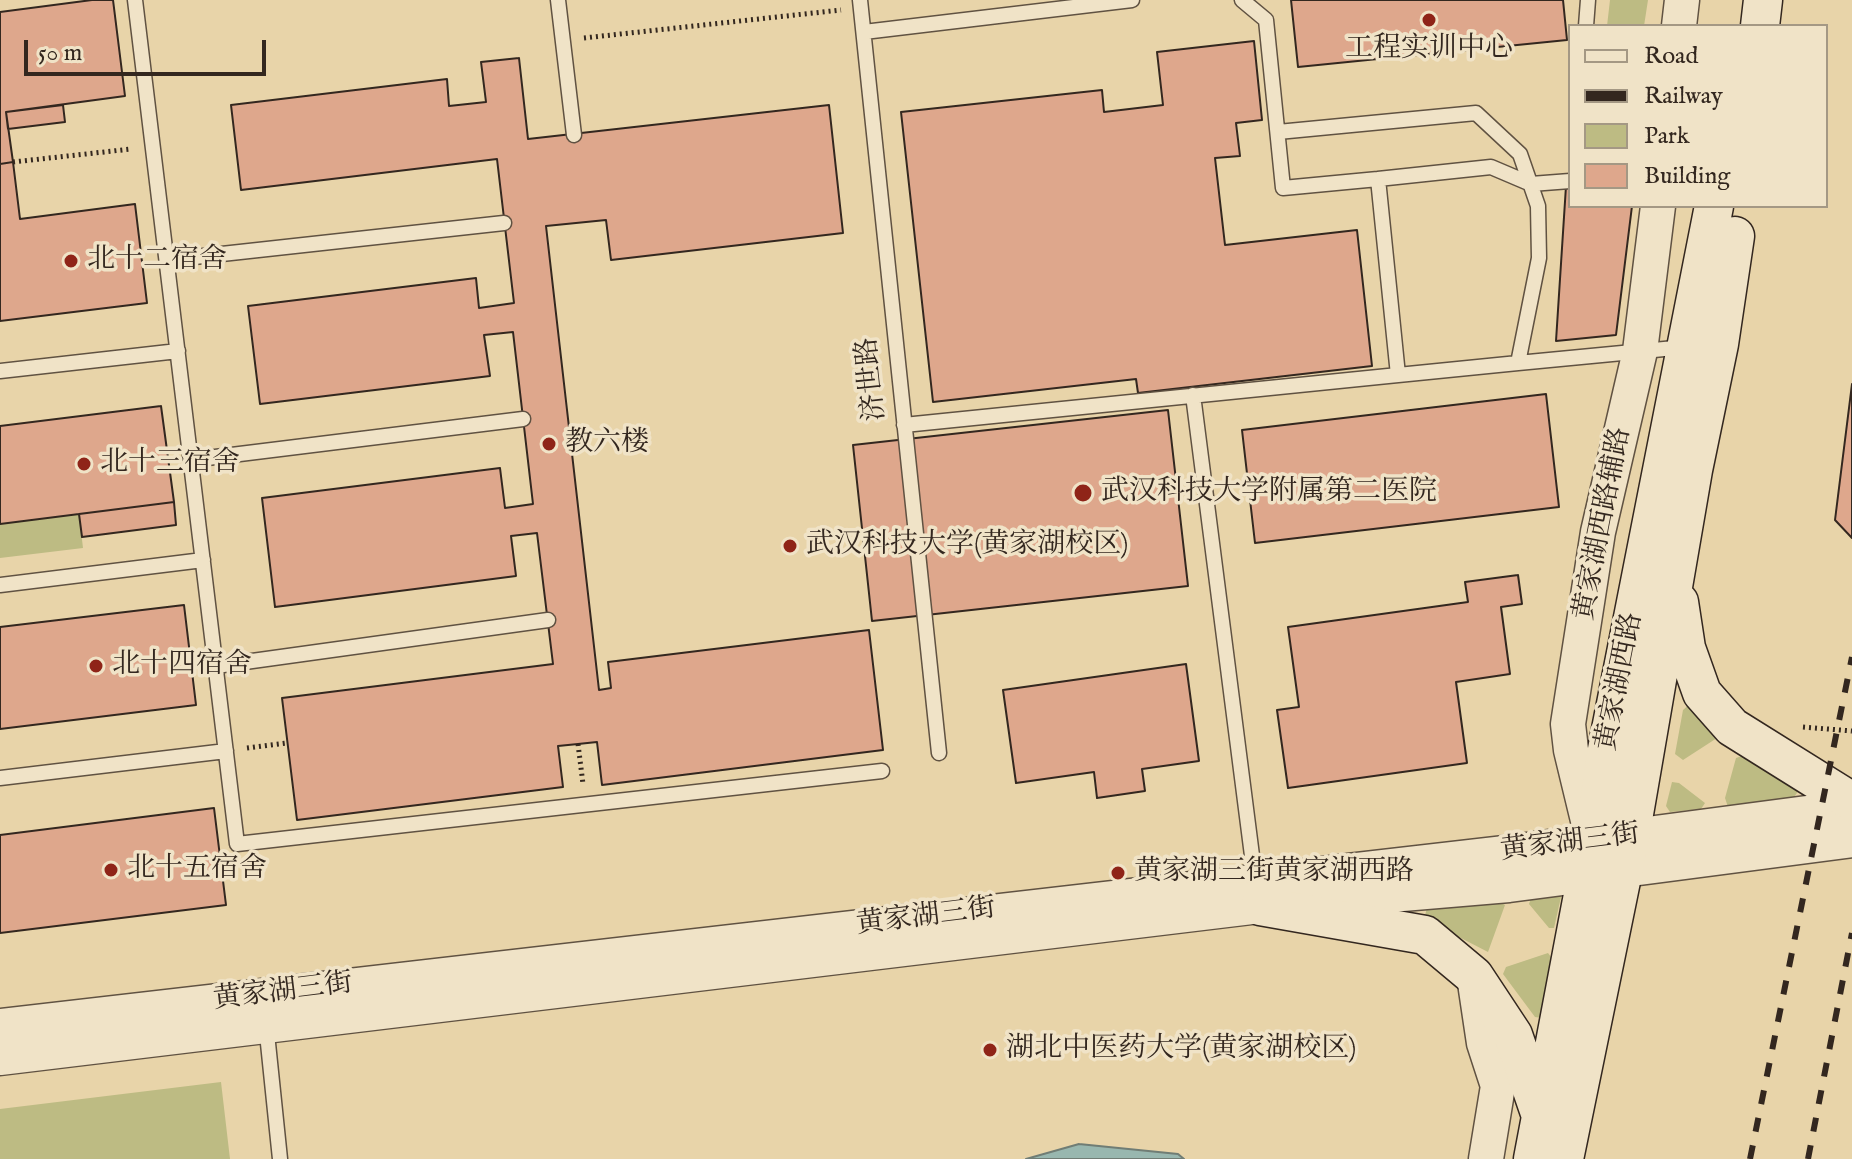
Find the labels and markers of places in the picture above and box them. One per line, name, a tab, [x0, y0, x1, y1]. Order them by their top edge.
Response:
marker: 工程实训中心	[1420, 11, 1438, 29]
place label: 工程实训中心	[1345, 33, 1513, 67]
place label: 北十二宿舍	[87, 244, 227, 278]
marker: 北十二宿舍	[62, 252, 80, 270]
place label: 教六楼	[565, 427, 649, 461]
marker: 教六楼	[540, 435, 558, 453]
place label: 北十三宿舍	[100, 447, 240, 481]
marker: 北十三宿舍	[75, 455, 93, 473]
place label: 武汉科技大学附属第二医院	[1101, 476, 1437, 510]
marker: 武汉科技大学附属第二医院	[1072, 482, 1094, 504]
place label: 武汉科技大学(黄家湖校区)	[806, 529, 1128, 563]
marker: 武汉科技大学(黄家湖校区)	[781, 537, 799, 555]
place label: 北十四宿舍	[112, 649, 252, 683]
marker: 北十四宿舍	[87, 657, 105, 675]
place label: 北十五宿舍	[127, 853, 267, 887]
place label: 黄家湖三街黄家湖西路	[1134, 856, 1414, 890]
marker: 北十五宿舍	[102, 861, 120, 879]
marker: 黄家湖三街黄家湖西路	[1109, 864, 1127, 882]
place label: 湖北中医药大学(黄家湖校区)	[1006, 1033, 1356, 1067]
marker: 湖北中医药大学(黄家湖校区)	[981, 1041, 999, 1059]

